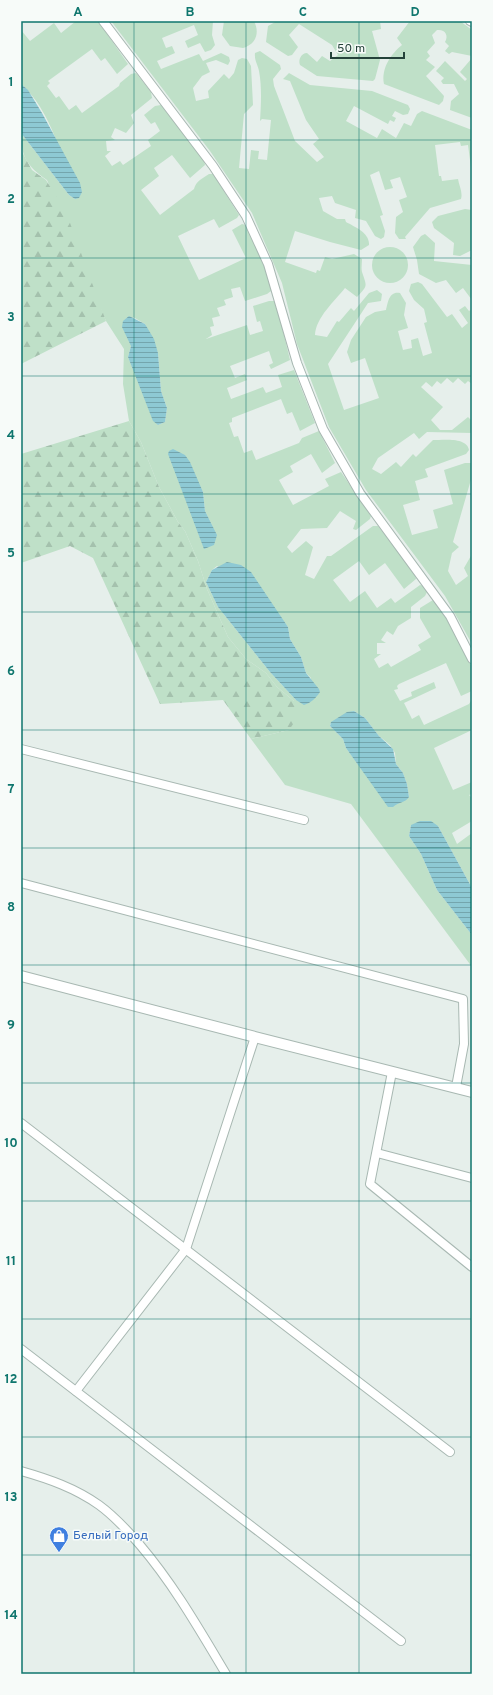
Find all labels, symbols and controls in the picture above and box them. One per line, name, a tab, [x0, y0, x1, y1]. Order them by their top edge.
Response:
text: A	[73, 5, 83, 21]
text: B	[186, 5, 195, 21]
text: C	[299, 5, 307, 21]
text: D	[410, 5, 420, 21]
scale bar	[331, 34, 404, 60]
text: 50 m	[337, 41, 365, 57]
text: 1	[8, 75, 14, 91]
text: 2	[7, 192, 15, 208]
text: 3	[7, 310, 15, 326]
text: 4	[7, 428, 15, 444]
text: 5	[7, 546, 15, 562]
text: 6	[7, 664, 15, 680]
text: 7	[8, 782, 15, 798]
text: 8	[7, 900, 15, 916]
text: 9	[7, 1018, 15, 1034]
text: 10	[4, 1136, 18, 1152]
text: 11	[6, 1254, 16, 1270]
text: 12	[4, 1372, 18, 1388]
text: 13	[5, 1490, 18, 1506]
shop icon: Белый Город	[48, 1525, 70, 1553]
place label: Белый Город	[73, 1528, 148, 1544]
text: 14	[4, 1608, 18, 1624]

